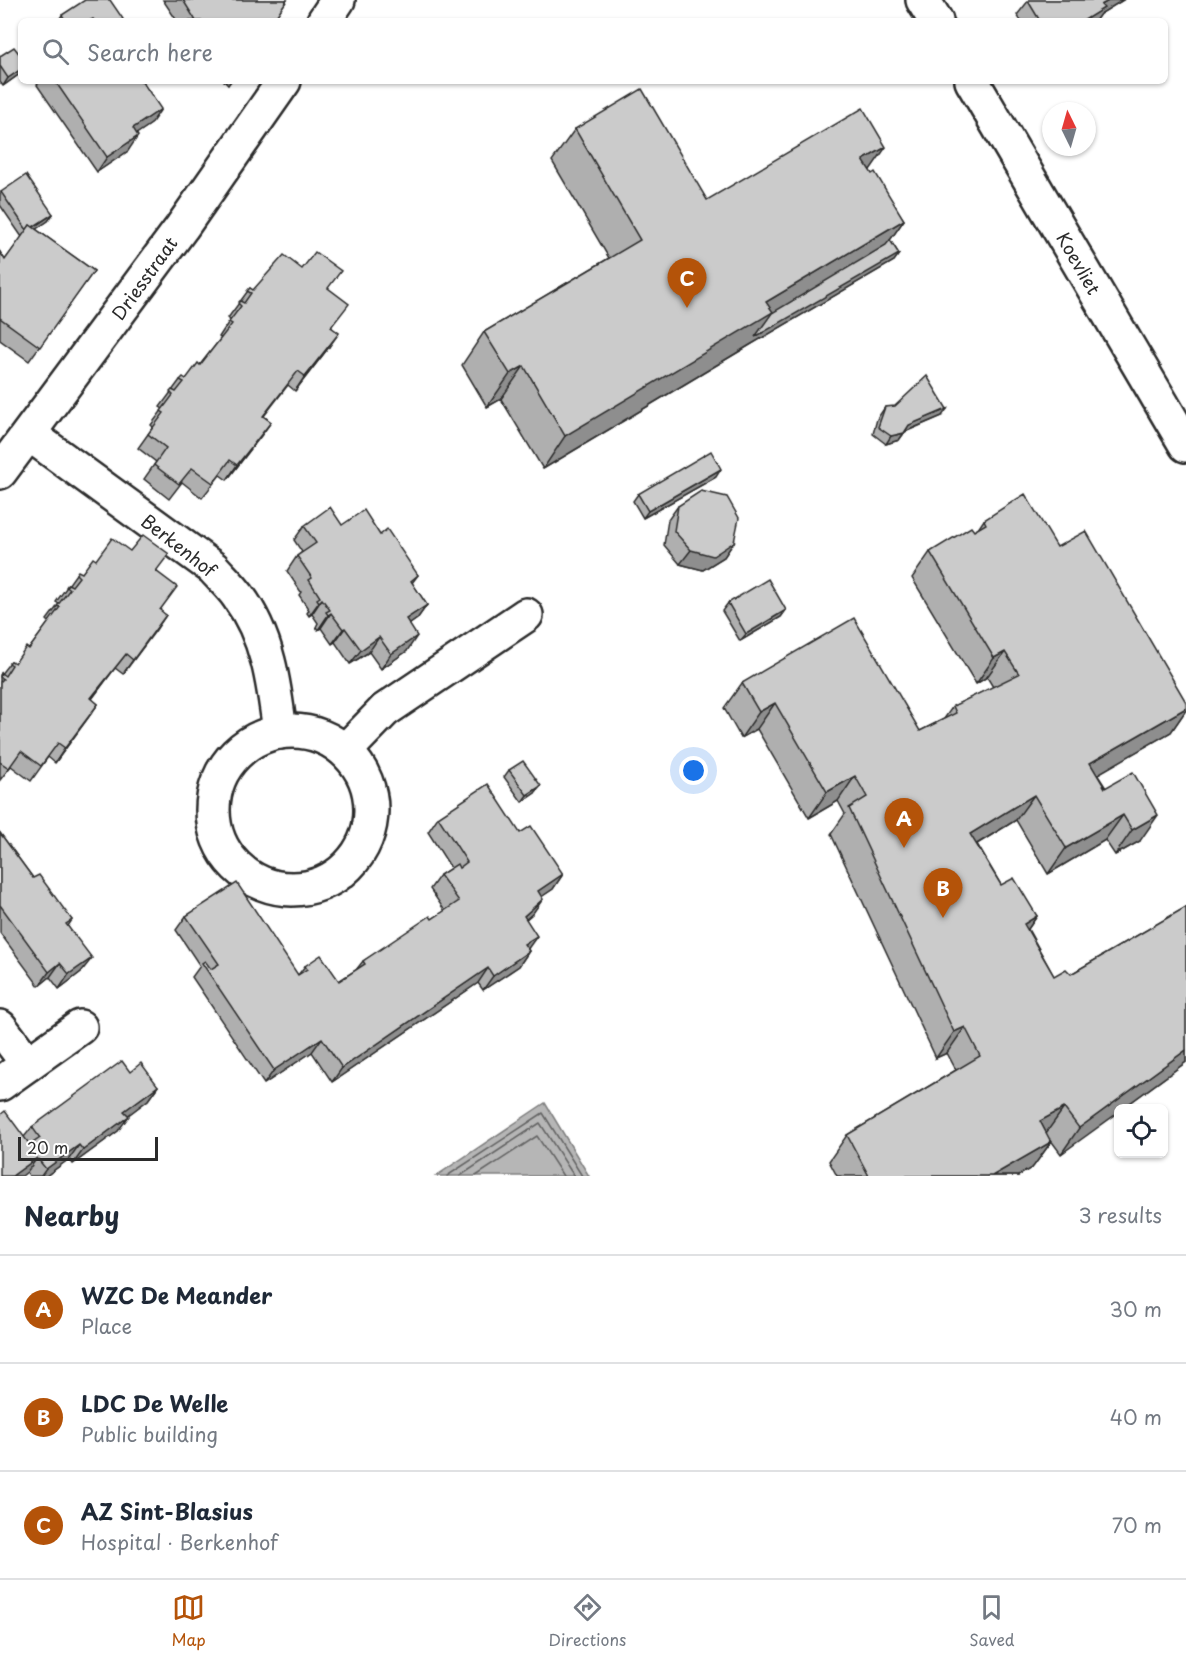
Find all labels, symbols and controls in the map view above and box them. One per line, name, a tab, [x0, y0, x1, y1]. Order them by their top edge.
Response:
search box	[18, 18, 1168, 84]
icon: search	[39, 35, 72, 68]
text: Search here	[87, 35, 213, 68]
north arrow	[1042, 102, 1096, 156]
street label: Koevliet	[1050, 227, 1108, 299]
street label: Driesstraat	[105, 231, 183, 325]
pin: C	[668, 258, 706, 308]
street label: Berkenhof	[136, 507, 224, 584]
your location	[679, 756, 708, 785]
pin: A	[884, 798, 924, 848]
pin: B	[924, 868, 962, 918]
map controls	[1114, 1104, 1168, 1158]
button: locate	[1114, 1104, 1168, 1158]
scale bar	[18, 1134, 158, 1162]
text: 20 m	[27, 1135, 68, 1159]
text: Nearby	[24, 1196, 119, 1235]
text: 3 results	[1079, 1200, 1162, 1230]
text: WZC De Meander	[81, 1278, 272, 1311]
text: A	[36, 1294, 51, 1324]
text: 30 m	[1109, 1294, 1162, 1324]
text: Place	[81, 1311, 132, 1341]
text: LDC De Welle	[81, 1386, 228, 1419]
text: B	[37, 1402, 50, 1432]
text: 40 m	[1110, 1402, 1162, 1432]
text: Public building	[81, 1419, 218, 1449]
text: AZ Sint-Blasius	[81, 1494, 253, 1527]
text: C	[36, 1510, 51, 1540]
text: 70 m	[1112, 1510, 1162, 1540]
text: Hospital · Berkenhof	[81, 1527, 278, 1557]
tab: Map	[171, 1591, 206, 1651]
tab: Directions	[548, 1591, 626, 1651]
tab: Saved	[969, 1591, 1015, 1651]

